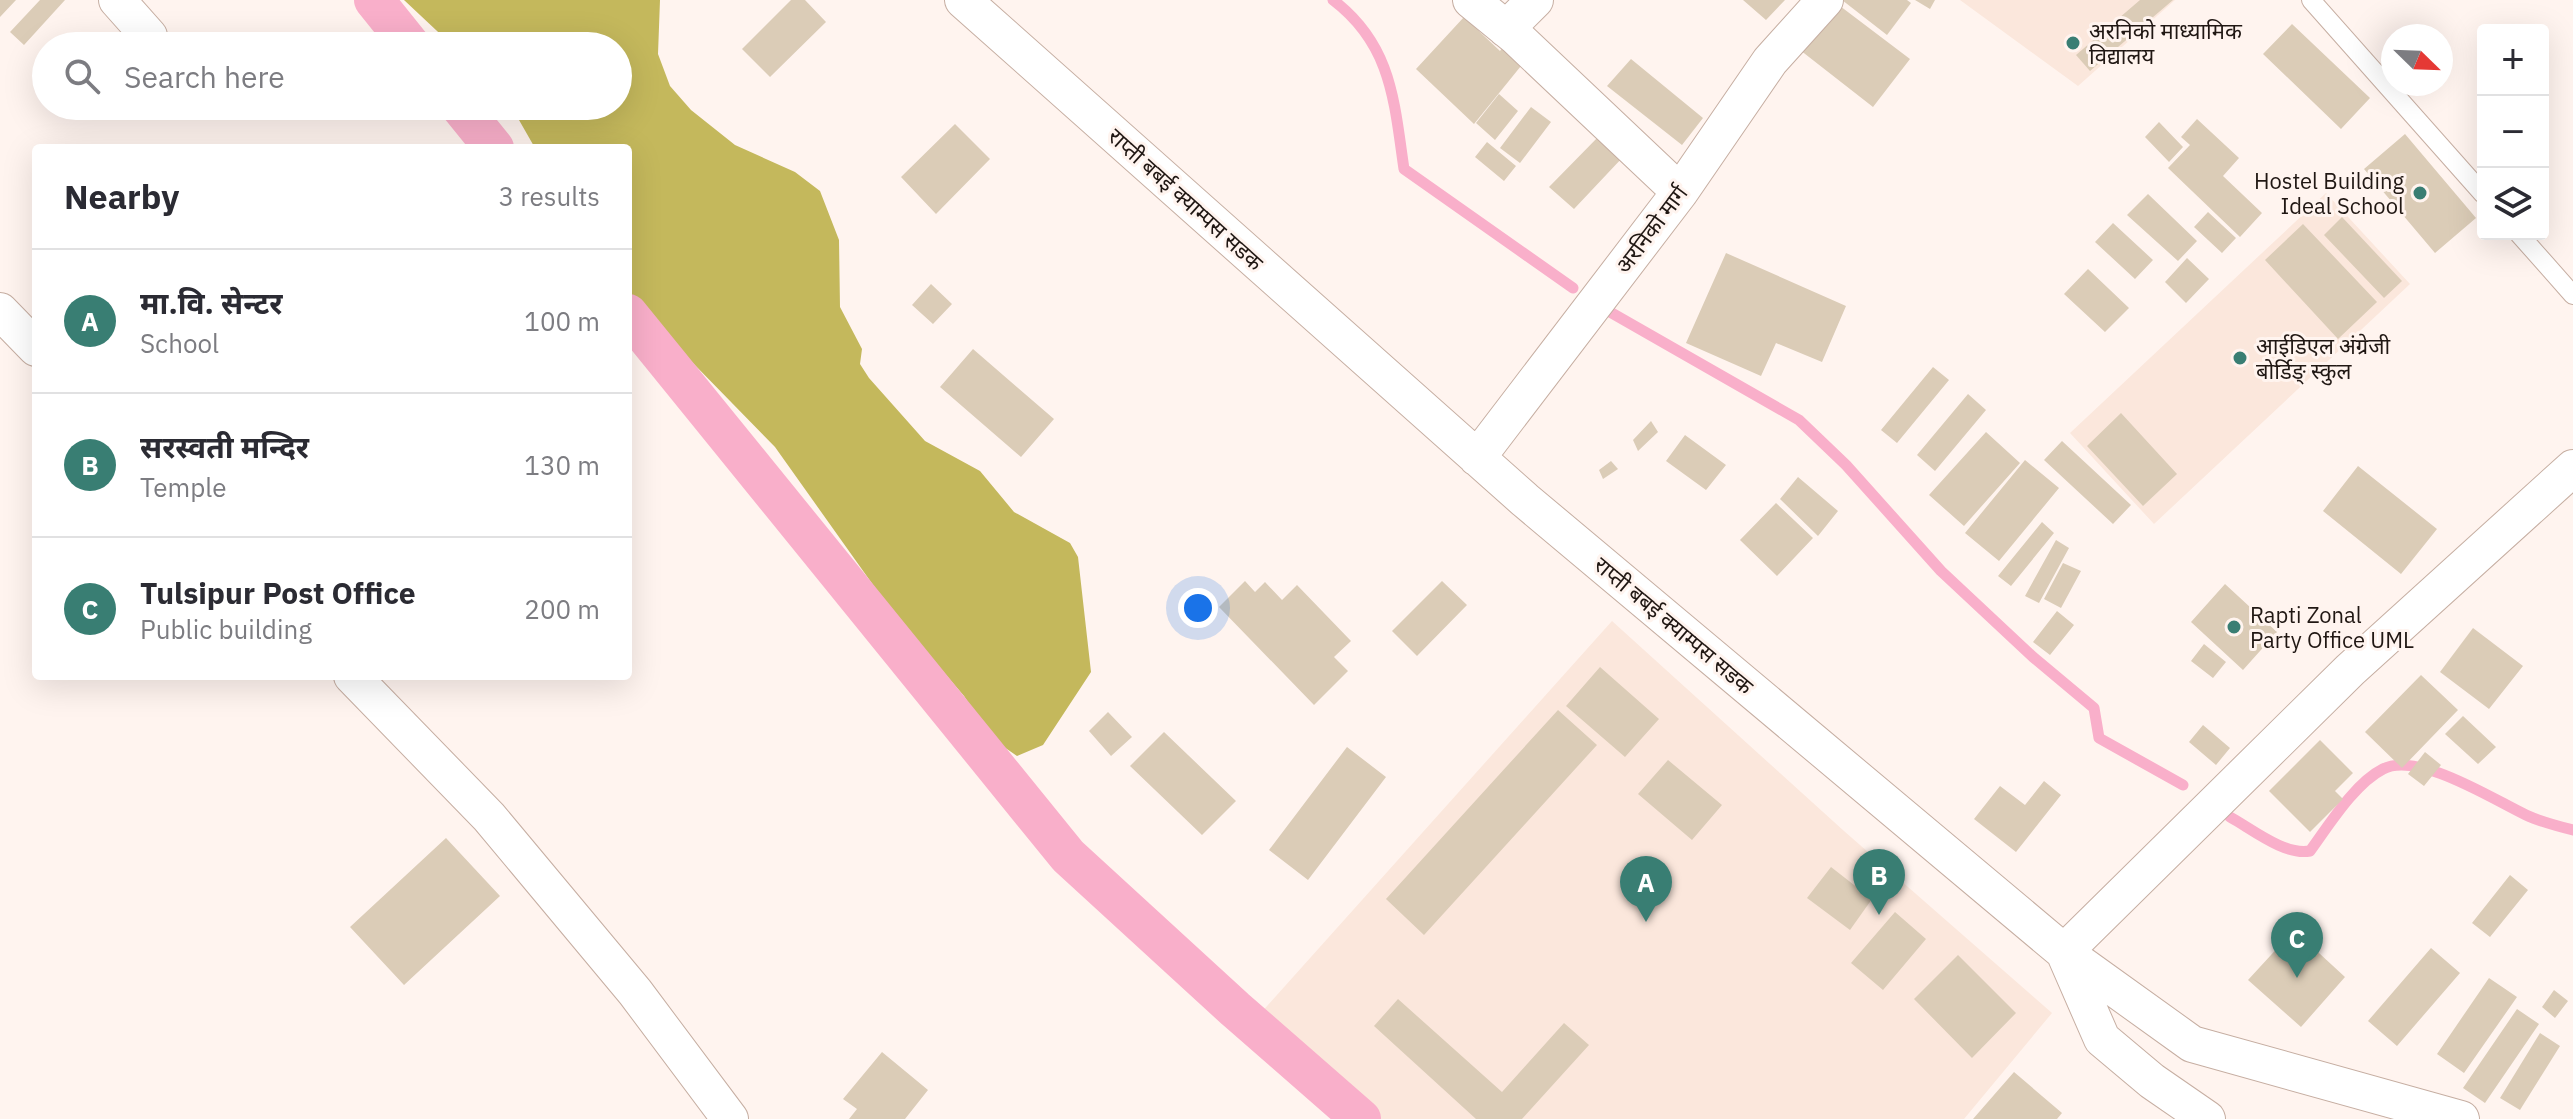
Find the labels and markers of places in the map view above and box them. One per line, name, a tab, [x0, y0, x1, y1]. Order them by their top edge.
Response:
place label: अरनिको माध्यामिक विद्यालय	[2089, 16, 2243, 70]
marker: अरनिको माध्यामिक विद्यालय	[2064, 34, 2082, 52]
place label: Hostel Building Ideal School	[2254, 166, 2404, 220]
marker: Hostel Building Ideal School	[2411, 184, 2429, 202]
place label: आईडिएल अंग्रेजी बोर्डिङ् स्कुल	[2256, 331, 2391, 386]
marker: आईडिएल अंग्रेजी बोर्डिङ् स्कुल	[2231, 349, 2249, 367]
place label: Rapti Zonal Party Office UML	[2250, 600, 2414, 654]
marker: Rapti Zonal Party Office UML	[2225, 618, 2243, 636]
pin: B	[1853, 849, 1905, 915]
pin: A	[1620, 856, 1672, 922]
pin: C	[2271, 912, 2323, 978]

